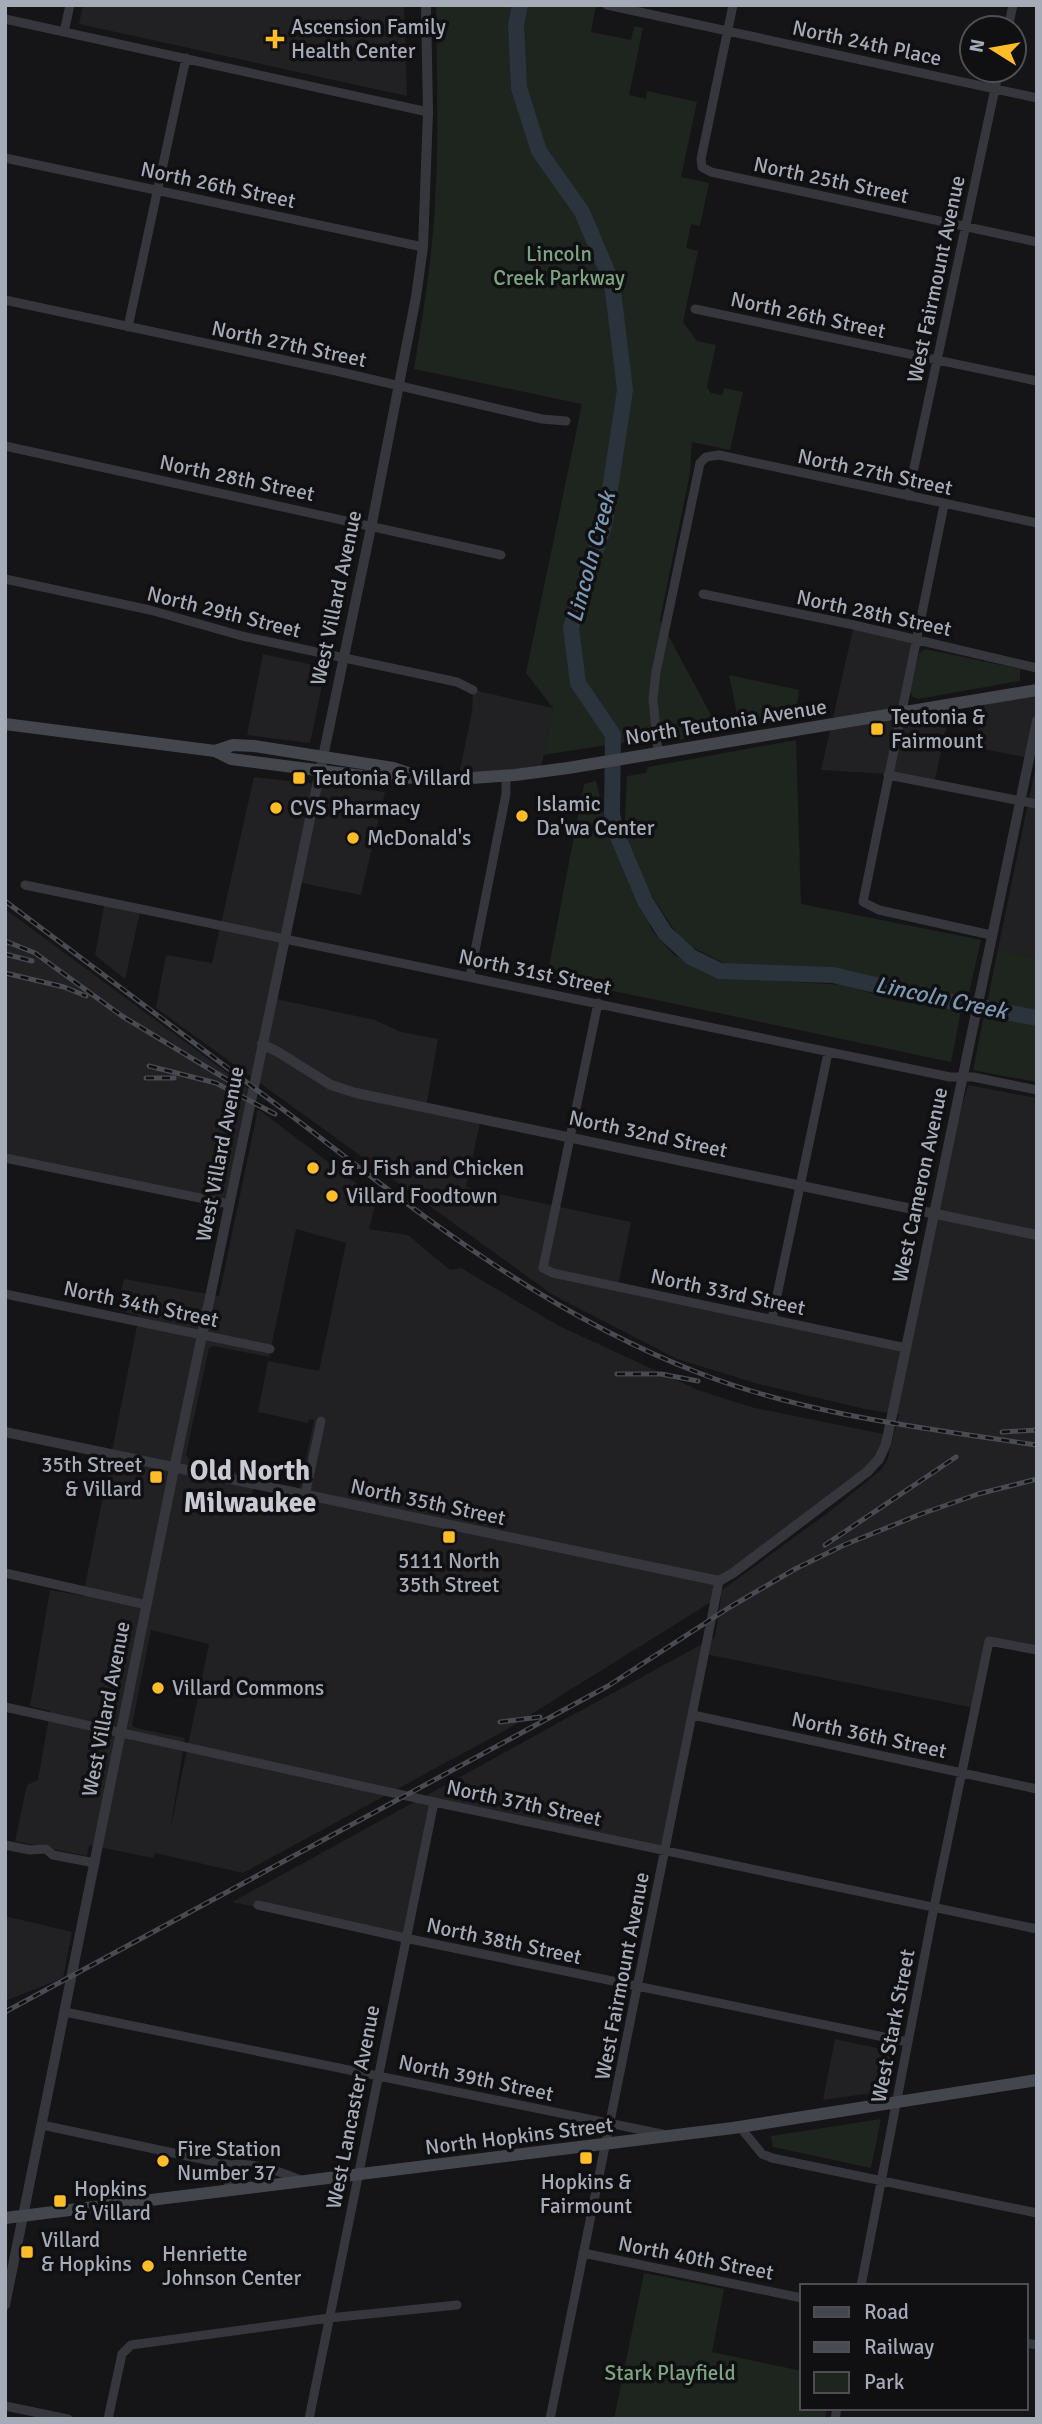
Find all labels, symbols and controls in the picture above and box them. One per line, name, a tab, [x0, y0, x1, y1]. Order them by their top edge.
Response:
place label: Ascension Family Health Center	[291, 14, 446, 64]
north arrow	[958, 14, 1028, 84]
street label: North 24th Place	[790, 15, 944, 71]
marker: Ascension Family Health Center	[265, 29, 285, 49]
text: N	[964, 37, 990, 55]
street label: North 25th Street	[751, 151, 911, 209]
street label: North 26th Street	[138, 156, 298, 214]
street label: West Fairmount Avenue	[901, 173, 971, 385]
park label: Lincoln Creek Parkway	[493, 241, 625, 291]
street label: North 26th Street	[728, 286, 888, 344]
street label: North 27th Street	[209, 315, 369, 373]
street label: North 27th Street	[795, 443, 955, 501]
street label: North 28th Street	[157, 449, 317, 507]
water label: Lincoln Creek	[560, 486, 623, 625]
street label: West Villard Avenue	[305, 508, 367, 688]
street label: North 29th Street	[144, 580, 304, 644]
street label: North 28th Street	[794, 584, 954, 642]
street label: North Teutonia Avenue	[623, 693, 829, 751]
place label: Teutonia & Fairmount	[891, 704, 985, 754]
marker: Teutonia & Fairmount	[869, 721, 885, 737]
place label: Teutonia & Villard	[313, 765, 471, 791]
marker: Teutonia & Villard	[291, 770, 307, 786]
place label: Islamic Da'wa Center	[536, 791, 655, 841]
place label: CVS Pharmacy	[290, 795, 420, 821]
marker: CVS Pharmacy	[268, 800, 284, 816]
marker: Islamic Da'wa Center	[514, 808, 530, 824]
place label: McDonald's	[367, 825, 471, 851]
marker: McDonald's	[345, 830, 361, 846]
street label: North 31st Street	[456, 943, 614, 1001]
water label: Lincoln Creek	[872, 970, 1012, 1027]
street label: West Villard Avenue	[190, 1064, 250, 1244]
street label: West Cameron Avenue	[887, 1085, 953, 1285]
street label: North 32nd Street	[566, 1105, 730, 1163]
place label: J & J Fish and Chicken	[327, 1155, 524, 1181]
marker: J & J Fish and Chicken	[305, 1160, 321, 1176]
place label: Villard Foodtown	[346, 1183, 498, 1209]
marker: Villard Foodtown	[324, 1188, 340, 1204]
street label: North 33rd Street	[648, 1263, 808, 1321]
street label: North 34th Street	[61, 1275, 221, 1333]
place label: 35th Street & Villard	[41, 1452, 142, 1502]
district label: Old North Milwaukee	[183, 1454, 317, 1520]
marker: 35th Street & Villard	[148, 1469, 164, 1485]
street label: North 35th Street	[348, 1473, 508, 1531]
marker: 5111 North 35th Street	[441, 1529, 457, 1545]
place label: 5111 North 35th Street	[398, 1548, 500, 1598]
street label: West Villard Avenue	[76, 1619, 136, 1799]
place label: Villard Commons	[172, 1675, 324, 1701]
marker: Villard Commons	[150, 1680, 166, 1696]
street label: North 36th Street	[789, 1706, 949, 1764]
street label: North 37th Street	[444, 1774, 604, 1832]
street label: West Fairmount Avenue	[589, 1870, 655, 2082]
street label: North 38th Street	[424, 1912, 584, 1970]
street label: West Stark Street	[865, 1947, 921, 2105]
street label: West Lancaster Avenue	[320, 2003, 386, 2211]
street label: North 39th Street	[396, 2049, 556, 2107]
street label: North Hopkins Street	[424, 2112, 614, 2160]
place label: Fire Station Number 37	[177, 2136, 281, 2186]
marker: Hopkins & Fairmount	[578, 2150, 594, 2166]
marker: Fire Station Number 37	[155, 2153, 171, 2169]
place label: Hopkins & Fairmount	[540, 2169, 632, 2219]
place label: Hopkins & Villard	[74, 2176, 151, 2226]
marker: Hopkins & Villard	[52, 2193, 68, 2209]
place label: Villard & Hopkins	[41, 2227, 132, 2277]
street label: North 40th Street	[616, 2230, 776, 2286]
place label: Henriette Johnson Center	[162, 2241, 302, 2291]
marker: Villard & Hopkins	[19, 2244, 35, 2260]
marker: Henriette Johnson Center	[140, 2258, 156, 2274]
legend	[800, 2284, 1028, 2410]
text: Road	[864, 2299, 909, 2325]
text: Railway	[864, 2334, 934, 2360]
park label: Stark Playfield	[604, 2360, 736, 2386]
text: Park	[864, 2369, 905, 2395]

